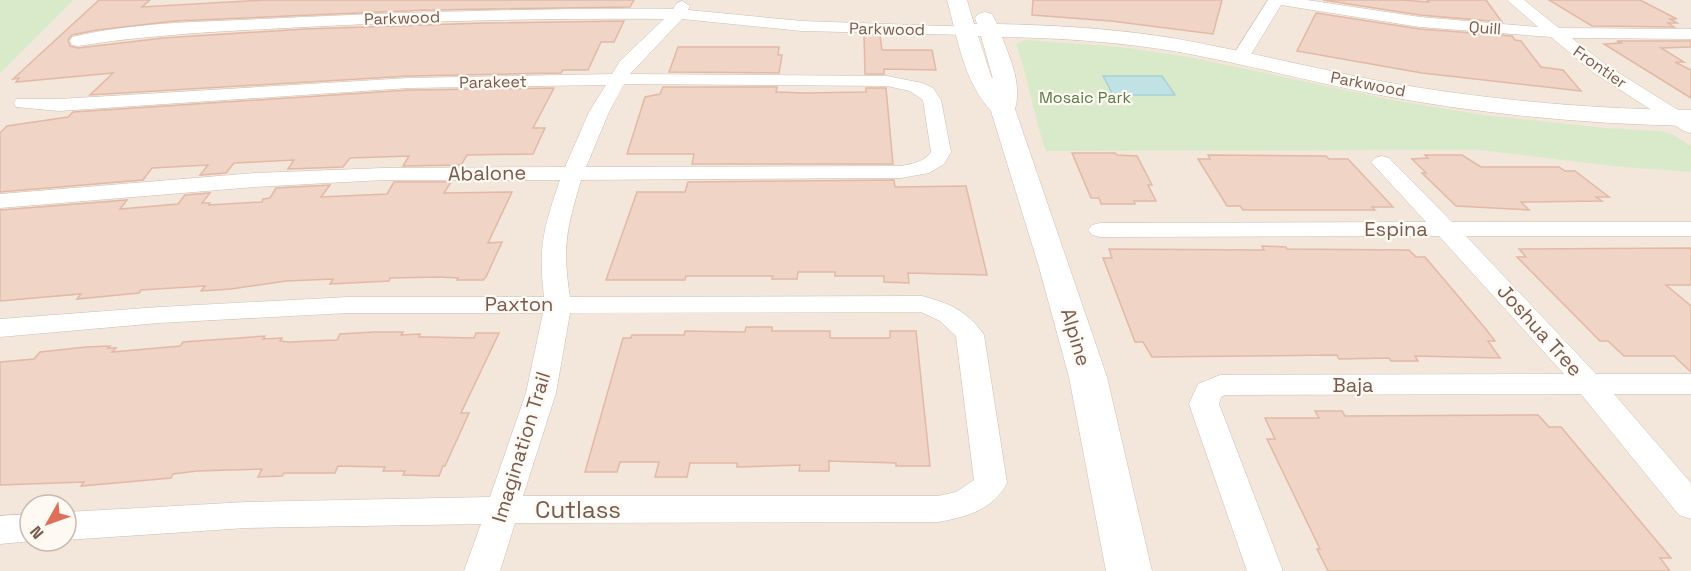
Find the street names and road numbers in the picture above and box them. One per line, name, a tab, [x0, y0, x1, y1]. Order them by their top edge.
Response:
street label: Parkwood	[364, 6, 440, 30]
street label: Quill	[1468, 16, 1502, 40]
street label: Parkwood	[849, 18, 925, 40]
street label: Frontier	[1569, 41, 1631, 93]
street label: Parkwood	[1329, 66, 1407, 102]
street label: Parakeet	[459, 71, 527, 93]
street label: Abalone	[448, 159, 526, 187]
street label: Espina	[1364, 216, 1428, 242]
street label: Joshua Tree	[1492, 278, 1588, 382]
street label: Paxton	[485, 291, 553, 317]
street label: Alpine	[1055, 305, 1097, 369]
street label: Imagination Trail	[486, 368, 556, 526]
street label: Baja	[1332, 372, 1374, 398]
street label: Cutlass	[535, 494, 621, 525]

